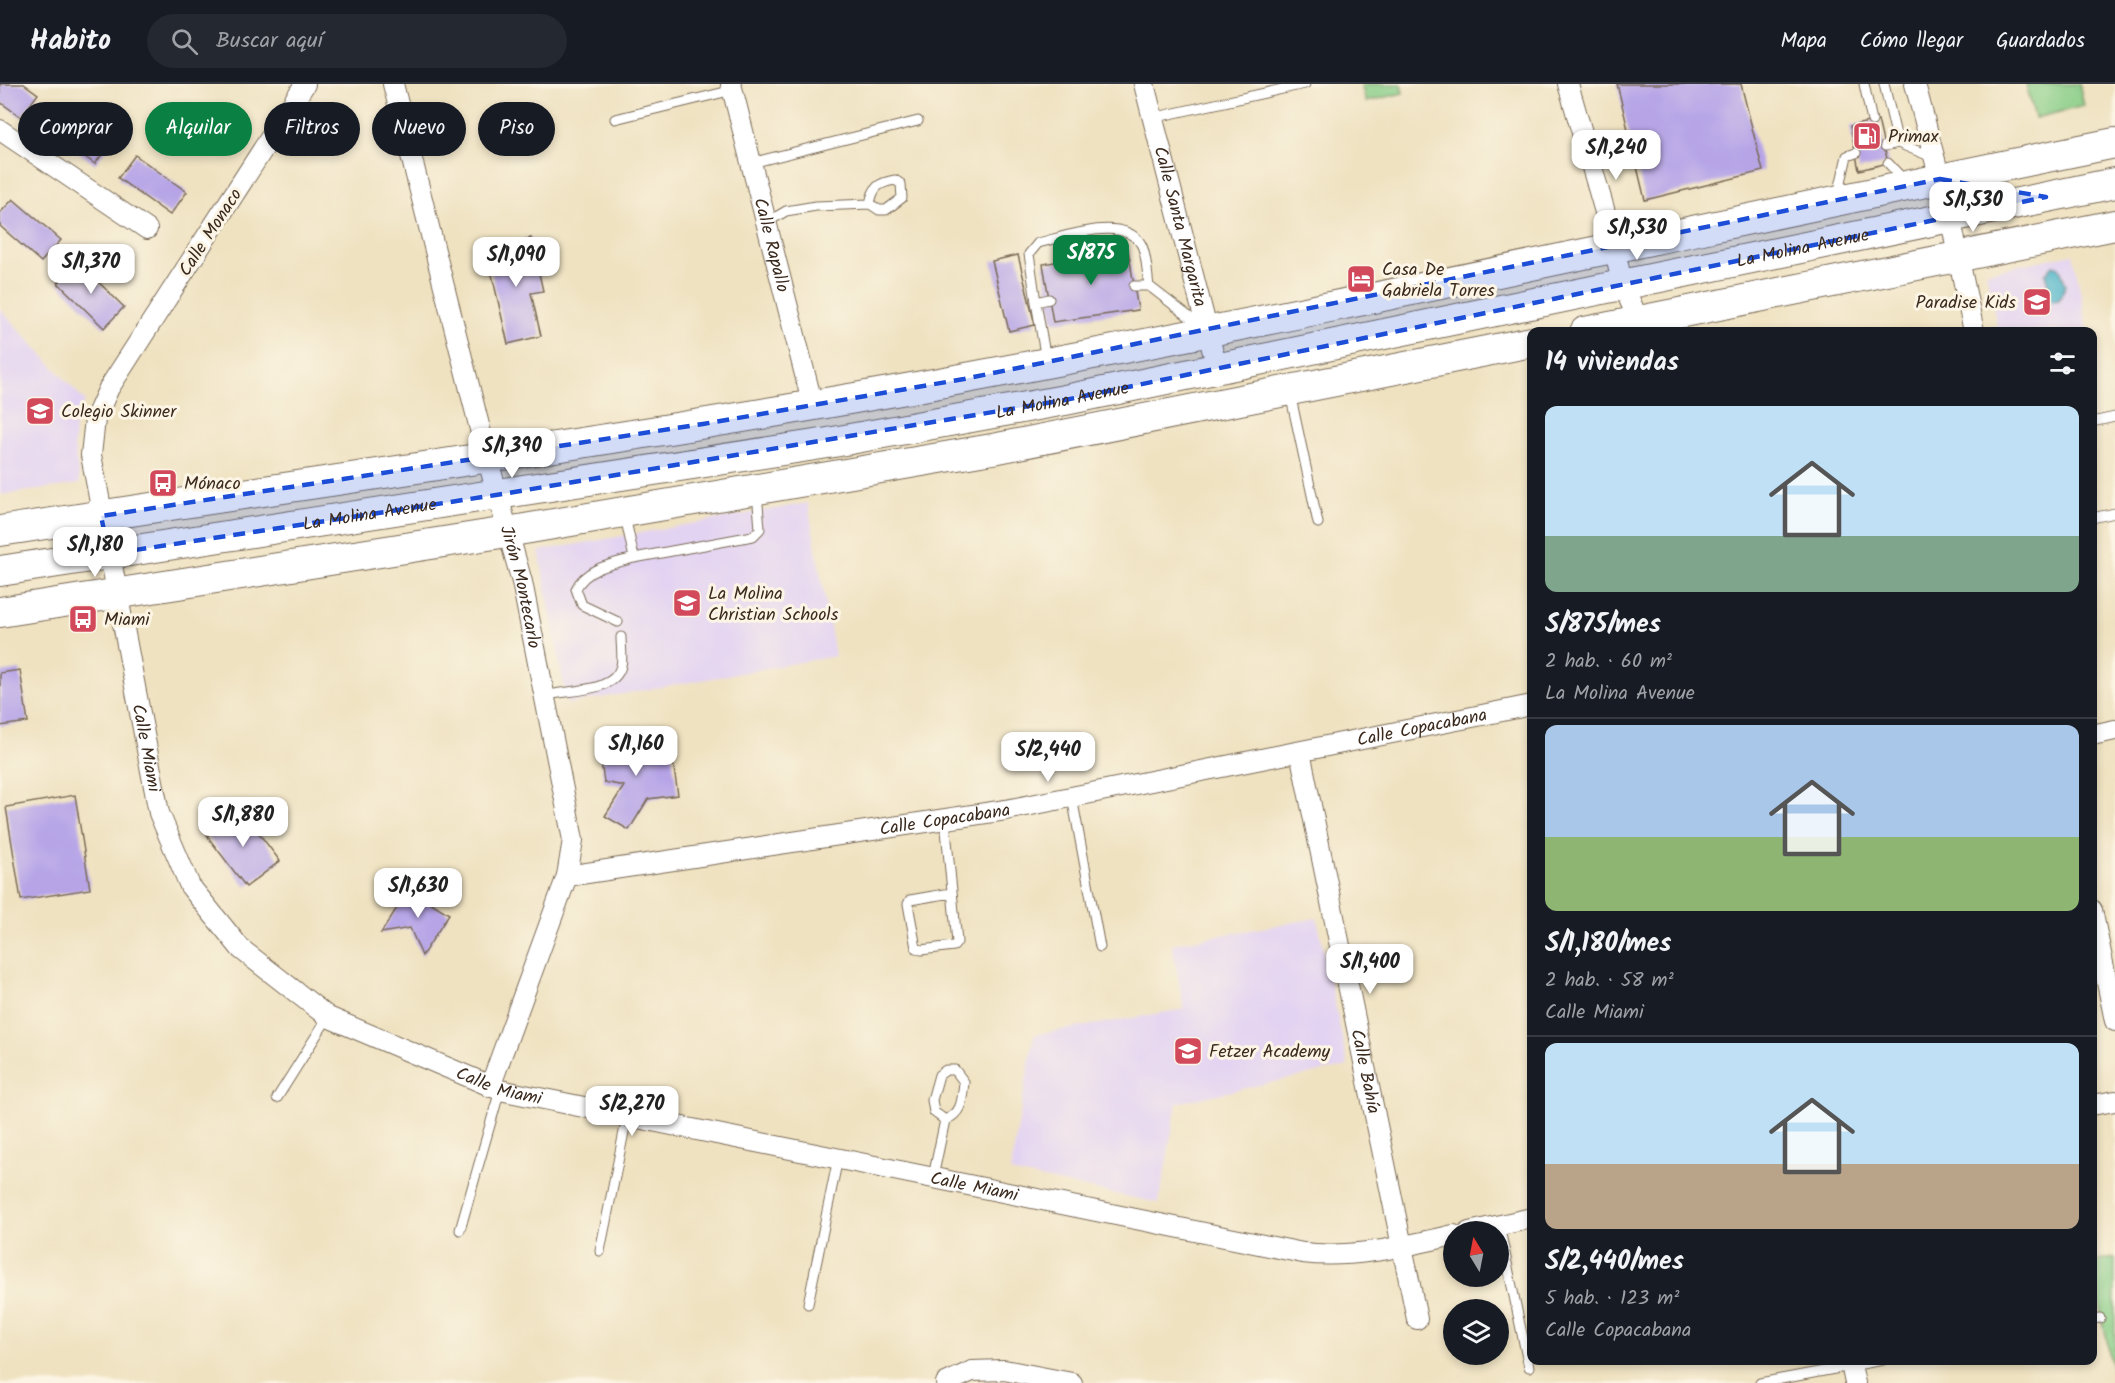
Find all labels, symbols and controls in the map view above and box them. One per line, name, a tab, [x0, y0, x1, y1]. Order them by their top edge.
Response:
search box	[147, 14, 567, 68]
text: Habito	[30, 19, 111, 64]
text: Buscar aquí	[216, 24, 323, 59]
icon: search	[168, 25, 201, 58]
text: Mapa	[1780, 25, 1827, 58]
text: Cómo llegar	[1860, 25, 1963, 58]
text: Guardados	[1996, 25, 2085, 58]
chip: Comprar	[18, 102, 133, 156]
chip: Alquilar	[145, 102, 252, 156]
chip: Filtros	[264, 102, 360, 156]
chip: Nuevo	[372, 102, 466, 156]
chip: Piso	[478, 102, 555, 156]
fuel station icon: Primax	[1851, 120, 1883, 152]
place label: Primax	[1888, 123, 1939, 152]
pin: S/1,240	[1561, 130, 1671, 181]
text: S/1,240	[1586, 133, 1646, 165]
street label: Calle Santa Margarita	[1145, 143, 1214, 310]
pin: S/1,530	[1918, 182, 2028, 233]
street label: Calle Monaco	[172, 183, 251, 283]
text: S/1,530	[1943, 185, 2003, 217]
street label: Calle Rapallo	[745, 195, 796, 296]
pin: S/1,530	[1582, 210, 1692, 261]
text: S/1,530	[1607, 213, 1667, 245]
street label: La Molina Avenue	[1734, 221, 1872, 277]
pin: S/875	[1049, 235, 1133, 286]
pin: S/1,090	[461, 237, 571, 288]
text: S/875	[1067, 238, 1115, 270]
text: S/1,090	[487, 240, 545, 272]
pin: S/1,370	[36, 244, 146, 295]
text: S/1,370	[62, 247, 120, 279]
place label: Casa De Gabriela Torres	[1382, 256, 1495, 306]
hotel icon: Casa De Gabriela Torres	[1345, 263, 1377, 295]
school or university icon: Paradise Kids	[2021, 286, 2053, 318]
place label: Paradise Kids	[1916, 289, 2016, 318]
text: 14 viviendas	[1545, 342, 1679, 384]
icon: filters	[2046, 347, 2079, 380]
street label: La Molina Avenue	[994, 374, 1132, 428]
school or university icon: Colegio Skinner	[24, 395, 56, 427]
place label: Colegio Skinner	[61, 398, 177, 427]
pin: S/1,390	[457, 428, 567, 479]
text: S/1,390	[482, 431, 542, 463]
icon: home	[1758, 445, 1866, 553]
bus stop icon: Mónaco	[147, 467, 179, 499]
place label: Mónaco	[184, 470, 241, 499]
street label: La Molina Avenue	[301, 491, 439, 540]
street label: Jirón Montecarlo	[491, 522, 548, 651]
pin: S/1,180	[40, 527, 150, 578]
text: S/1,180	[67, 530, 123, 562]
place label: La Molina Christian Schools	[708, 580, 839, 630]
school or university icon: La Molina Christian Schools	[671, 587, 703, 619]
bus stop icon: Miami	[67, 603, 99, 635]
text: S/875/mes	[1545, 604, 1661, 646]
place label: Miami	[104, 606, 150, 635]
text: 2 hab. · 60 m²	[1545, 646, 1672, 678]
text: La Molina Avenue	[1545, 678, 1695, 710]
street label: Calle Copacabana	[1355, 701, 1490, 756]
street label: Calle Miami	[123, 702, 168, 795]
pin: S/1,160	[581, 726, 691, 777]
text: S/1,160	[608, 729, 664, 761]
pin: S/2,440	[993, 732, 1103, 783]
text: S/2,440	[1015, 735, 1081, 767]
icon: home	[1758, 764, 1866, 872]
pin: S/1,880	[188, 797, 298, 848]
street label: Calle Copacabana	[878, 797, 1012, 845]
text: S/1,880	[212, 800, 274, 832]
pin: S/1,630	[363, 868, 473, 919]
text: S/1,630	[388, 871, 448, 903]
text: S/1,180/mes	[1545, 923, 1671, 965]
pin: S/1,400	[1315, 944, 1425, 995]
text: S/1,400	[1340, 947, 1400, 979]
text: 2 hab. · 58 m²	[1545, 965, 1674, 997]
text: Calle Miami	[1545, 997, 1644, 1029]
street label: Calle Bahía	[1342, 1027, 1387, 1116]
school or university icon: Fetzer Academy	[1172, 1035, 1204, 1067]
place label: Fetzer Academy	[1209, 1038, 1330, 1067]
street label: Calle Miami	[451, 1060, 545, 1114]
icon: home	[1758, 1082, 1866, 1190]
pin: S/2,270	[577, 1086, 687, 1137]
text: S/2,270	[600, 1089, 664, 1121]
street label: Calle Miami	[928, 1165, 1021, 1211]
north arrow	[1443, 1221, 1509, 1287]
map controls	[1443, 1221, 1509, 1365]
text: S/2,440/mes	[1545, 1241, 1684, 1283]
text: 5 hab. · 123 m²	[1545, 1283, 1679, 1315]
button: layers	[1443, 1299, 1509, 1365]
text: Calle Copacabana	[1545, 1315, 1691, 1347]

